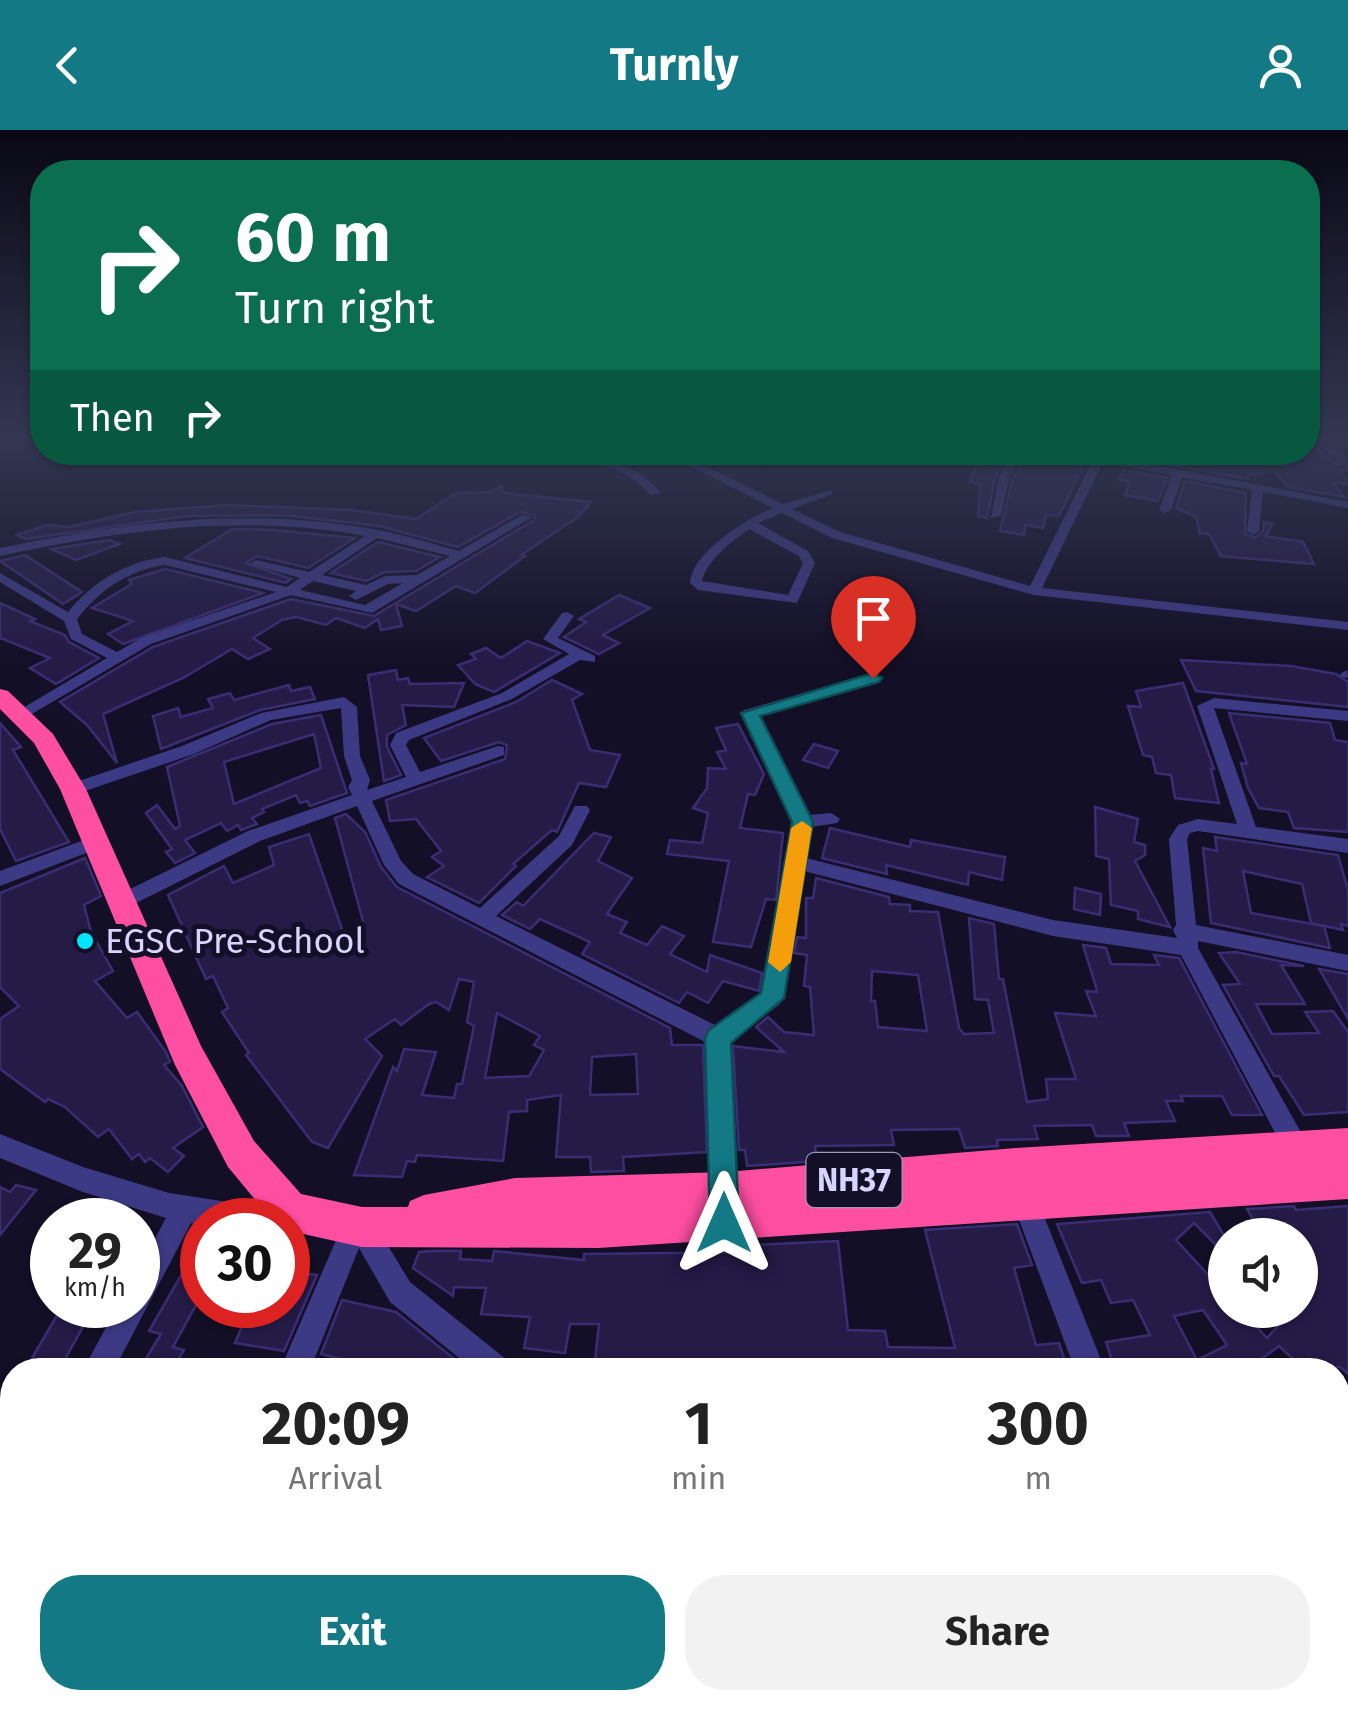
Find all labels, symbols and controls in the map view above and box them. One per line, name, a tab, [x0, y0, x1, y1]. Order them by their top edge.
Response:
icon: back	[40, 38, 95, 93]
text: Turnly	[610, 38, 738, 92]
icon: person	[1253, 38, 1308, 93]
text: 60 m	[235, 196, 391, 280]
icon: right	[70, 200, 200, 330]
text: Turn right	[235, 281, 434, 335]
icon: right	[175, 390, 230, 445]
text: Then	[70, 395, 155, 441]
pin	[831, 576, 916, 679]
icon: arrive	[846, 591, 901, 646]
place label: EGSC Pre-School	[105, 920, 365, 962]
marker: EGSC Pre-School	[74, 930, 96, 952]
road number: NH37	[806, 1153, 902, 1207]
position arrow	[672, 1171, 776, 1275]
speed limit sign: 30	[180, 1198, 310, 1328]
map controls	[1208, 1218, 1318, 1328]
button: sound	[1208, 1218, 1318, 1328]
text: 29	[68, 1221, 122, 1281]
text: km/h	[64, 1273, 126, 1303]
text: 20:09	[261, 1388, 410, 1460]
text: 1	[685, 1388, 713, 1460]
text: 300	[987, 1388, 1089, 1460]
text: Arrival	[289, 1459, 382, 1497]
text: min	[671, 1459, 726, 1497]
text: m	[1024, 1459, 1052, 1497]
button: Exit	[40, 1575, 665, 1690]
button: Share	[685, 1575, 1310, 1690]

